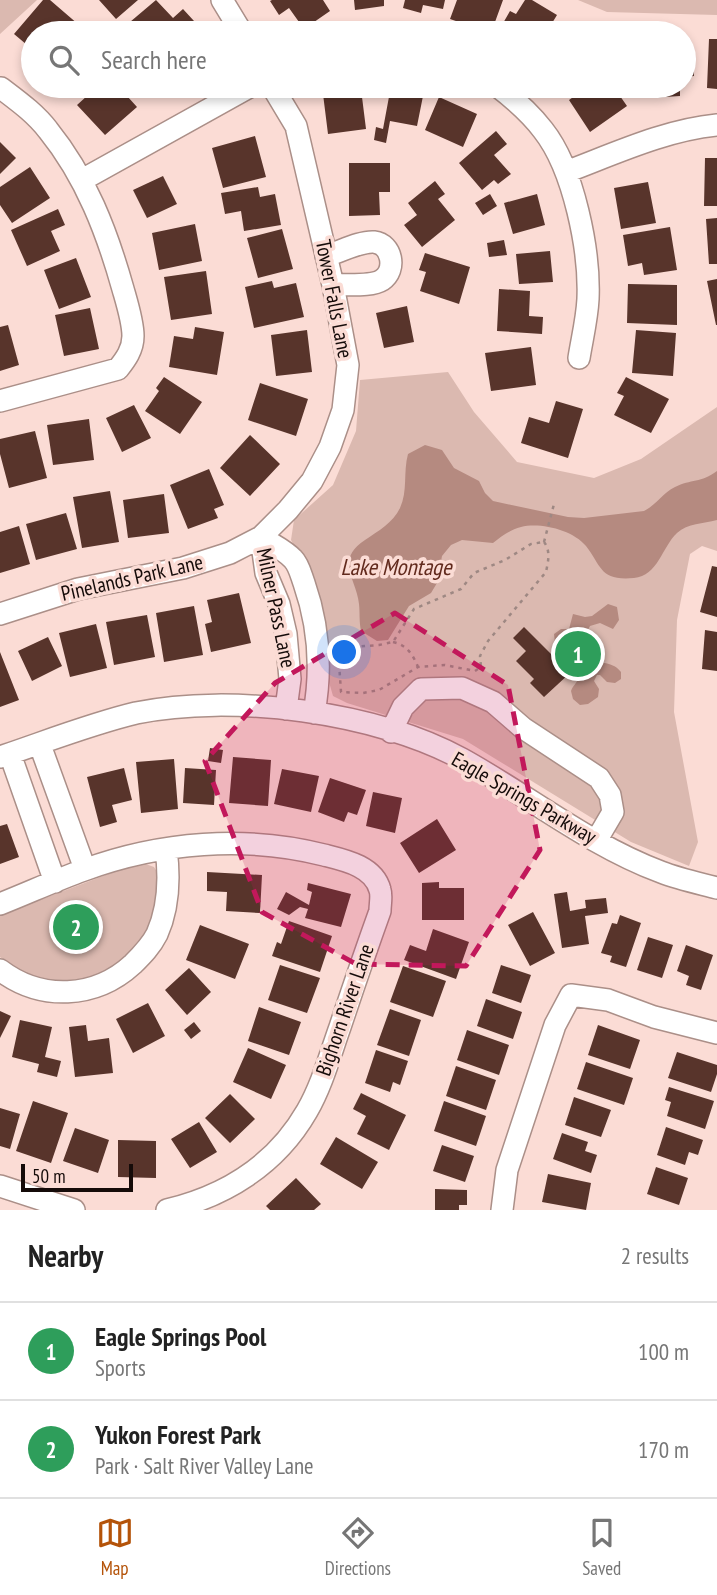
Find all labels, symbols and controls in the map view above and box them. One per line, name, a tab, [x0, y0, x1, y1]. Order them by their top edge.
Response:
search box	[21, 21, 696, 98]
icon: search	[45, 41, 83, 79]
text: Search here	[101, 43, 207, 76]
street label: Tower Falls Lane	[310, 237, 359, 361]
street label: Milner Pass Lane	[251, 546, 302, 670]
street label: Pinelands Park Lane	[58, 548, 206, 607]
water label: Lake Montage	[340, 552, 453, 581]
pin: 1	[555, 628, 601, 680]
your location	[327, 635, 361, 669]
street label: Eagle Springs Parkway	[447, 745, 602, 850]
pin: 2	[53, 901, 99, 953]
street label: Bighorn River Lane	[309, 940, 380, 1079]
scale bar	[21, 1161, 133, 1193]
text: 50 m	[32, 1164, 66, 1188]
text: Nearby	[28, 1236, 103, 1275]
text: 2 results	[621, 1241, 689, 1270]
text: Eagle Springs Pool	[95, 1320, 266, 1353]
text: 1	[46, 1337, 57, 1366]
text: 100 m	[638, 1337, 689, 1366]
text: Sports	[95, 1353, 146, 1382]
text: Yukon Forest Park	[95, 1418, 261, 1451]
text: 2	[46, 1435, 57, 1464]
text: 170 m	[638, 1435, 689, 1464]
text: Park · Salt River Valley Lane	[95, 1451, 314, 1480]
tab: Map	[96, 1514, 134, 1580]
tab: Directions	[325, 1514, 391, 1580]
tab: Saved	[582, 1514, 621, 1580]

